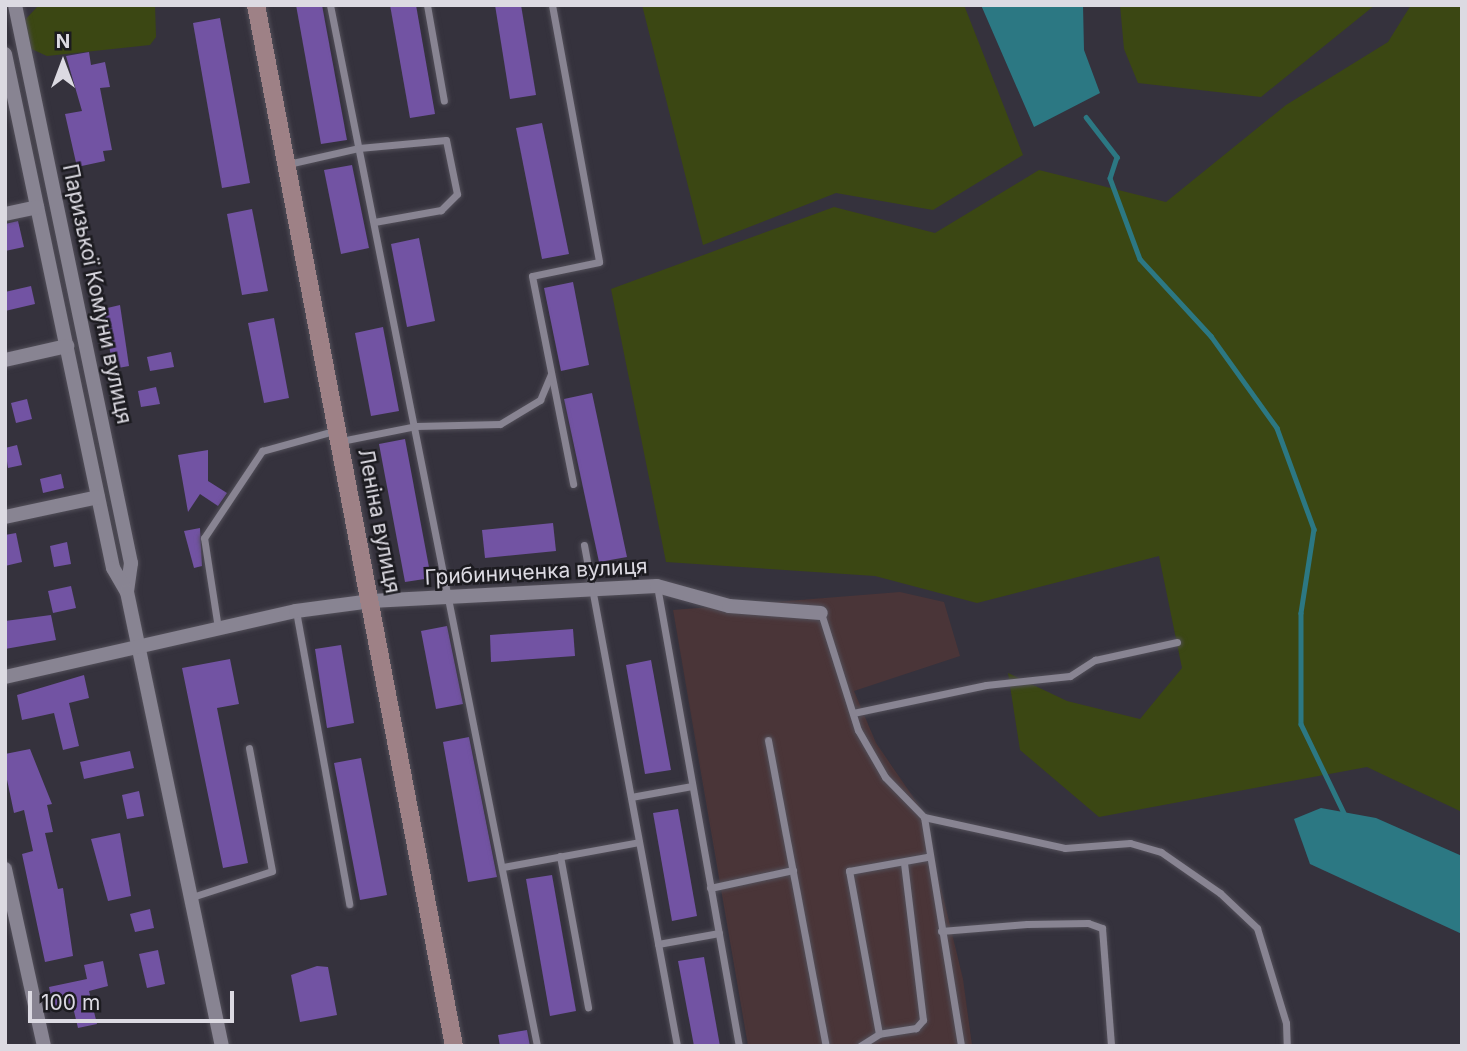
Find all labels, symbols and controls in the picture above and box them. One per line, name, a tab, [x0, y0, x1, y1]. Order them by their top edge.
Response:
north arrow	[28, 28, 98, 98]
text: N	[56, 30, 70, 53]
street label: Паризької Комуни вулиця	[57, 162, 137, 426]
street label: Леніна вулиця	[353, 446, 405, 596]
street label: Грибиниченка вулиця	[424, 554, 648, 590]
scale bar	[32, 978, 238, 1022]
text: 100 m	[41, 990, 100, 1015]

